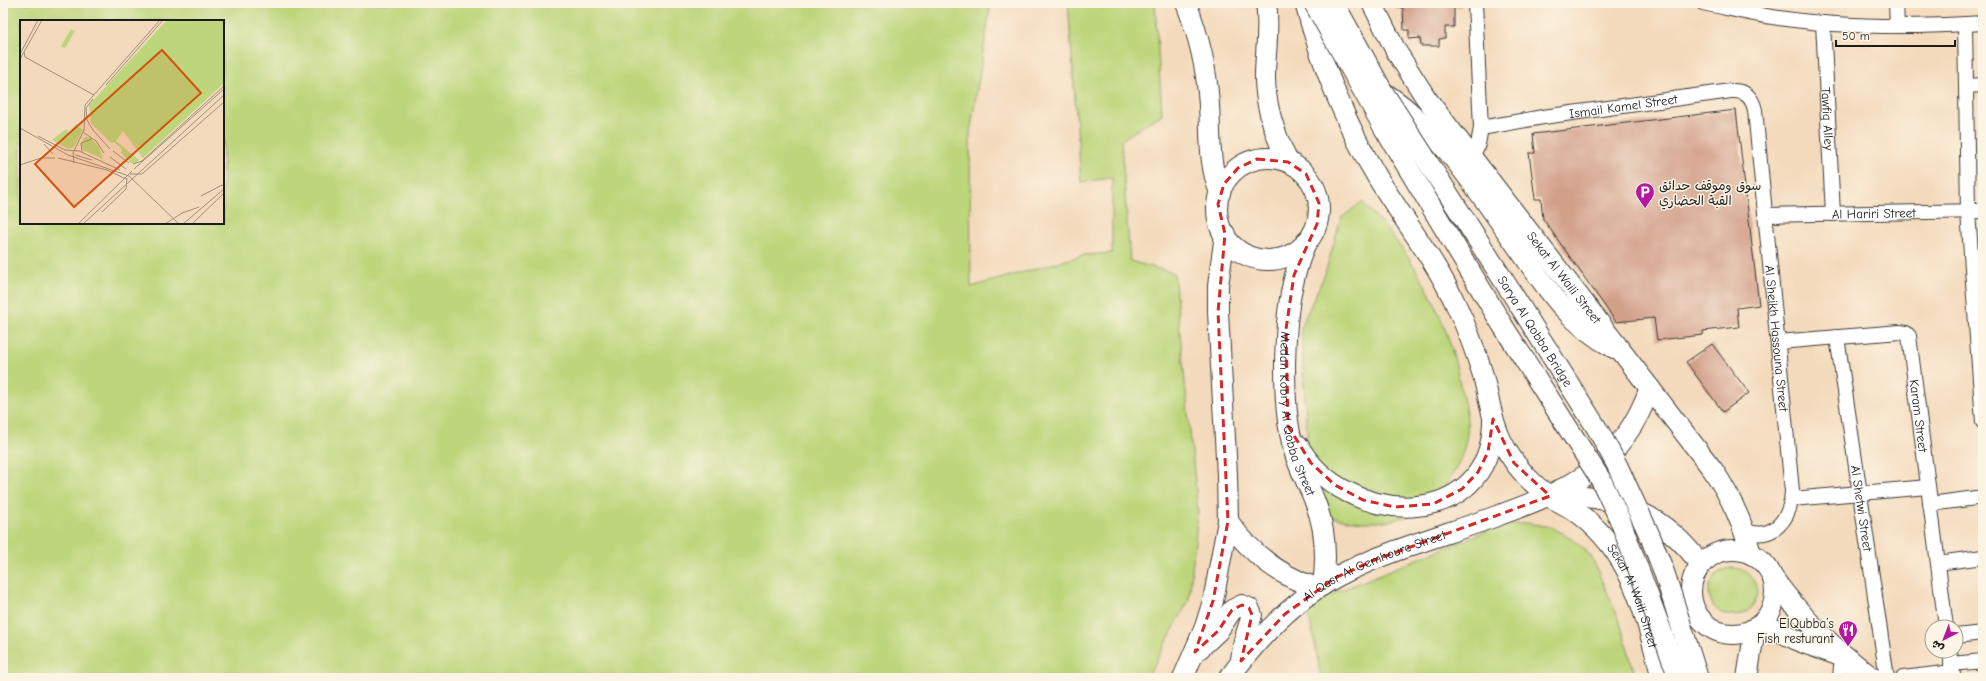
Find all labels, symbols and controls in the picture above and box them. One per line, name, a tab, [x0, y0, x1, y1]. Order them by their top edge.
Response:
inset map	[20, 20, 224, 224]
scale bar	[1836, 22, 1955, 48]
text: 50 m	[1842, 29, 1870, 43]
street label: Tawfiq Alley	[1818, 87, 1837, 151]
street label: Ismail Kamel Street	[1568, 91, 1680, 121]
place label: سوق وموقف حدائق القبة الحضاري	[1659, 178, 1761, 210]
parking icon: سوق وموقف حدائق القبة الحضاري	[1634, 181, 1656, 209]
street label: Al Hariri Street	[1832, 205, 1917, 222]
street label: Sekat Al Waili Street	[1524, 229, 1605, 328]
street label: Al Sheikh Hassouna Street	[1762, 264, 1791, 414]
street label: Sarya Al Qobba Bridge	[1495, 273, 1576, 390]
street label: Medan Kobry Al Qobba Street	[1277, 331, 1319, 499]
street label: Karam Street	[1907, 378, 1931, 454]
street label: Al Shetwi Street	[1848, 464, 1876, 554]
street label: Al Qasr Al Gemhoure Street	[1300, 527, 1449, 604]
street label: Sekat Al Waili Street	[1604, 541, 1661, 651]
place label: ElQubba’s Fish resturant	[1757, 616, 1835, 646]
restaurant icon: ElQubba’s Fish resturant	[1837, 619, 1859, 647]
north arrow	[1924, 619, 1964, 659]
text: ش	[1929, 637, 1946, 655]

